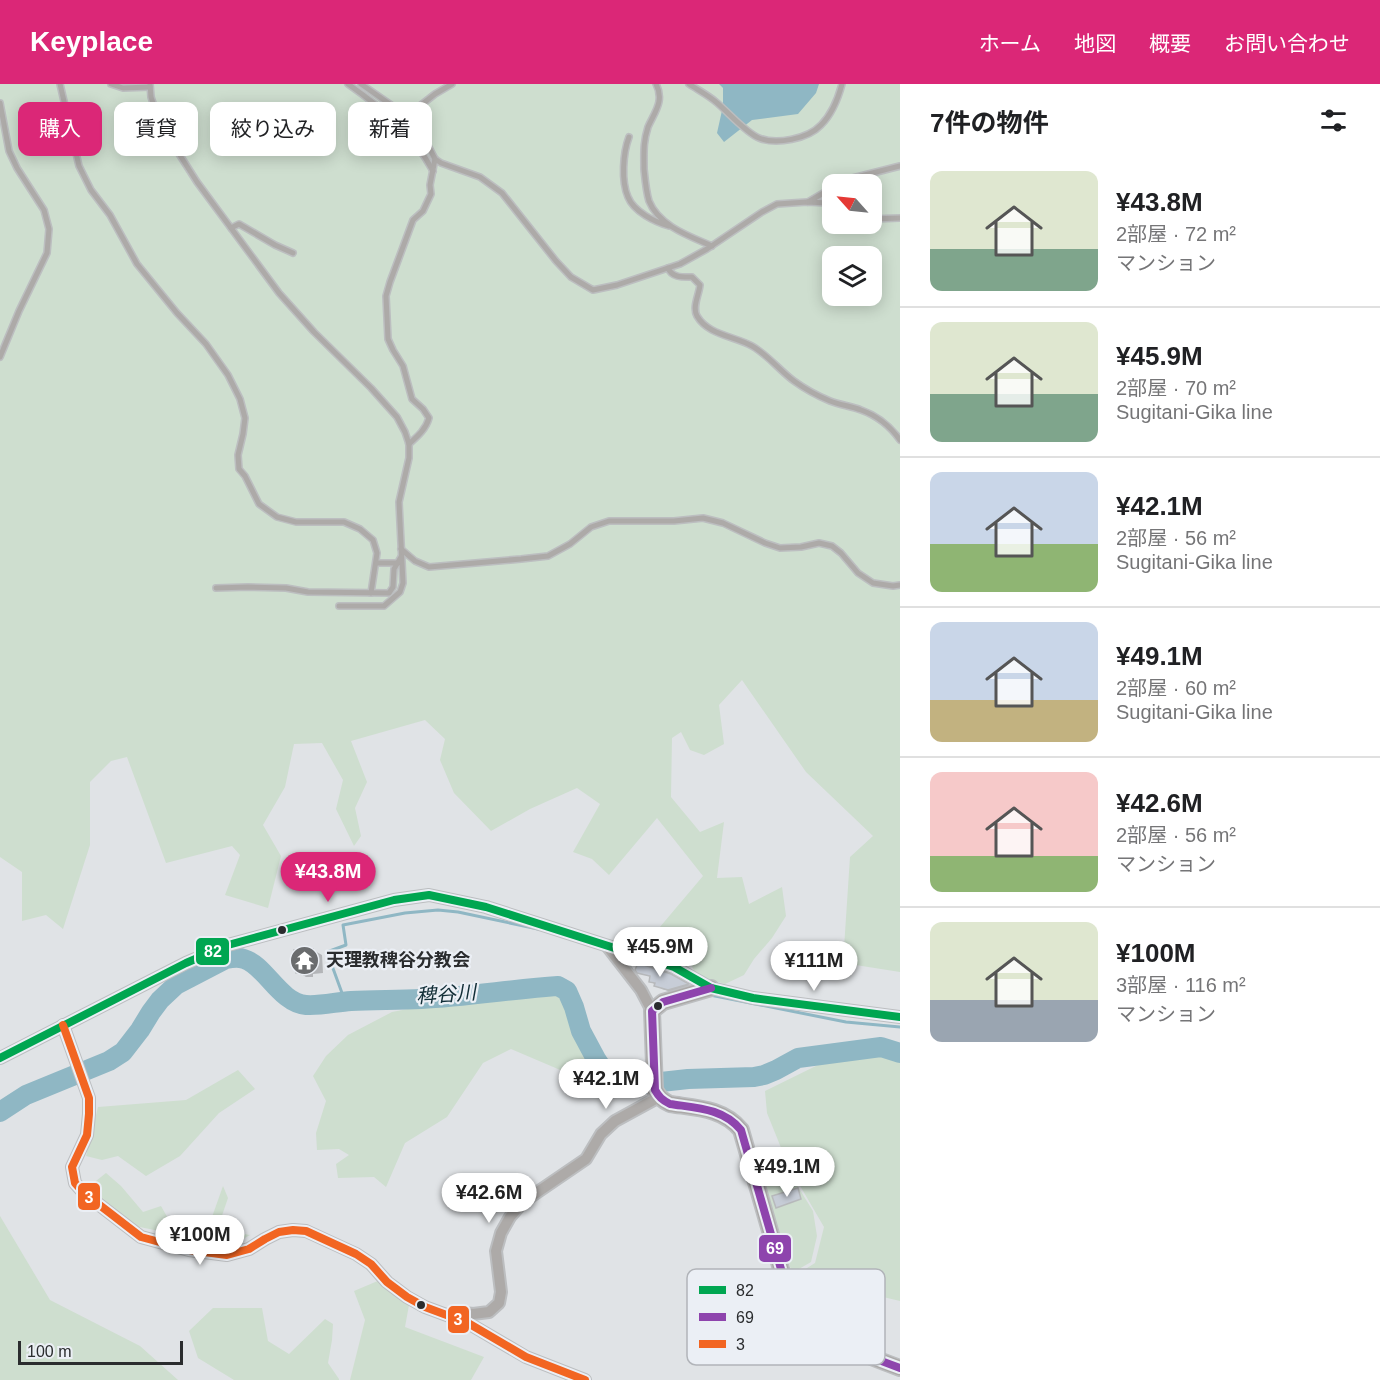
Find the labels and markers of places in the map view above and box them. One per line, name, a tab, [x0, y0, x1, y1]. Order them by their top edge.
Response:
pin: ¥43.8M	[279, 852, 377, 903]
unlabelled marker	[276, 924, 288, 936]
pin: ¥45.9M	[611, 927, 709, 978]
pin: ¥111M	[772, 941, 856, 992]
temple icon: 天理教稗谷分教会	[289, 944, 321, 976]
place label: 天理教稗谷分教会	[326, 950, 470, 970]
unlabelled marker	[652, 1000, 664, 1012]
pin: ¥42.1M	[557, 1059, 655, 1110]
pin: ¥49.1M	[738, 1147, 836, 1198]
pin: ¥42.6M	[440, 1173, 538, 1224]
pin: ¥100M	[158, 1215, 242, 1266]
unlabelled marker	[415, 1299, 427, 1311]

